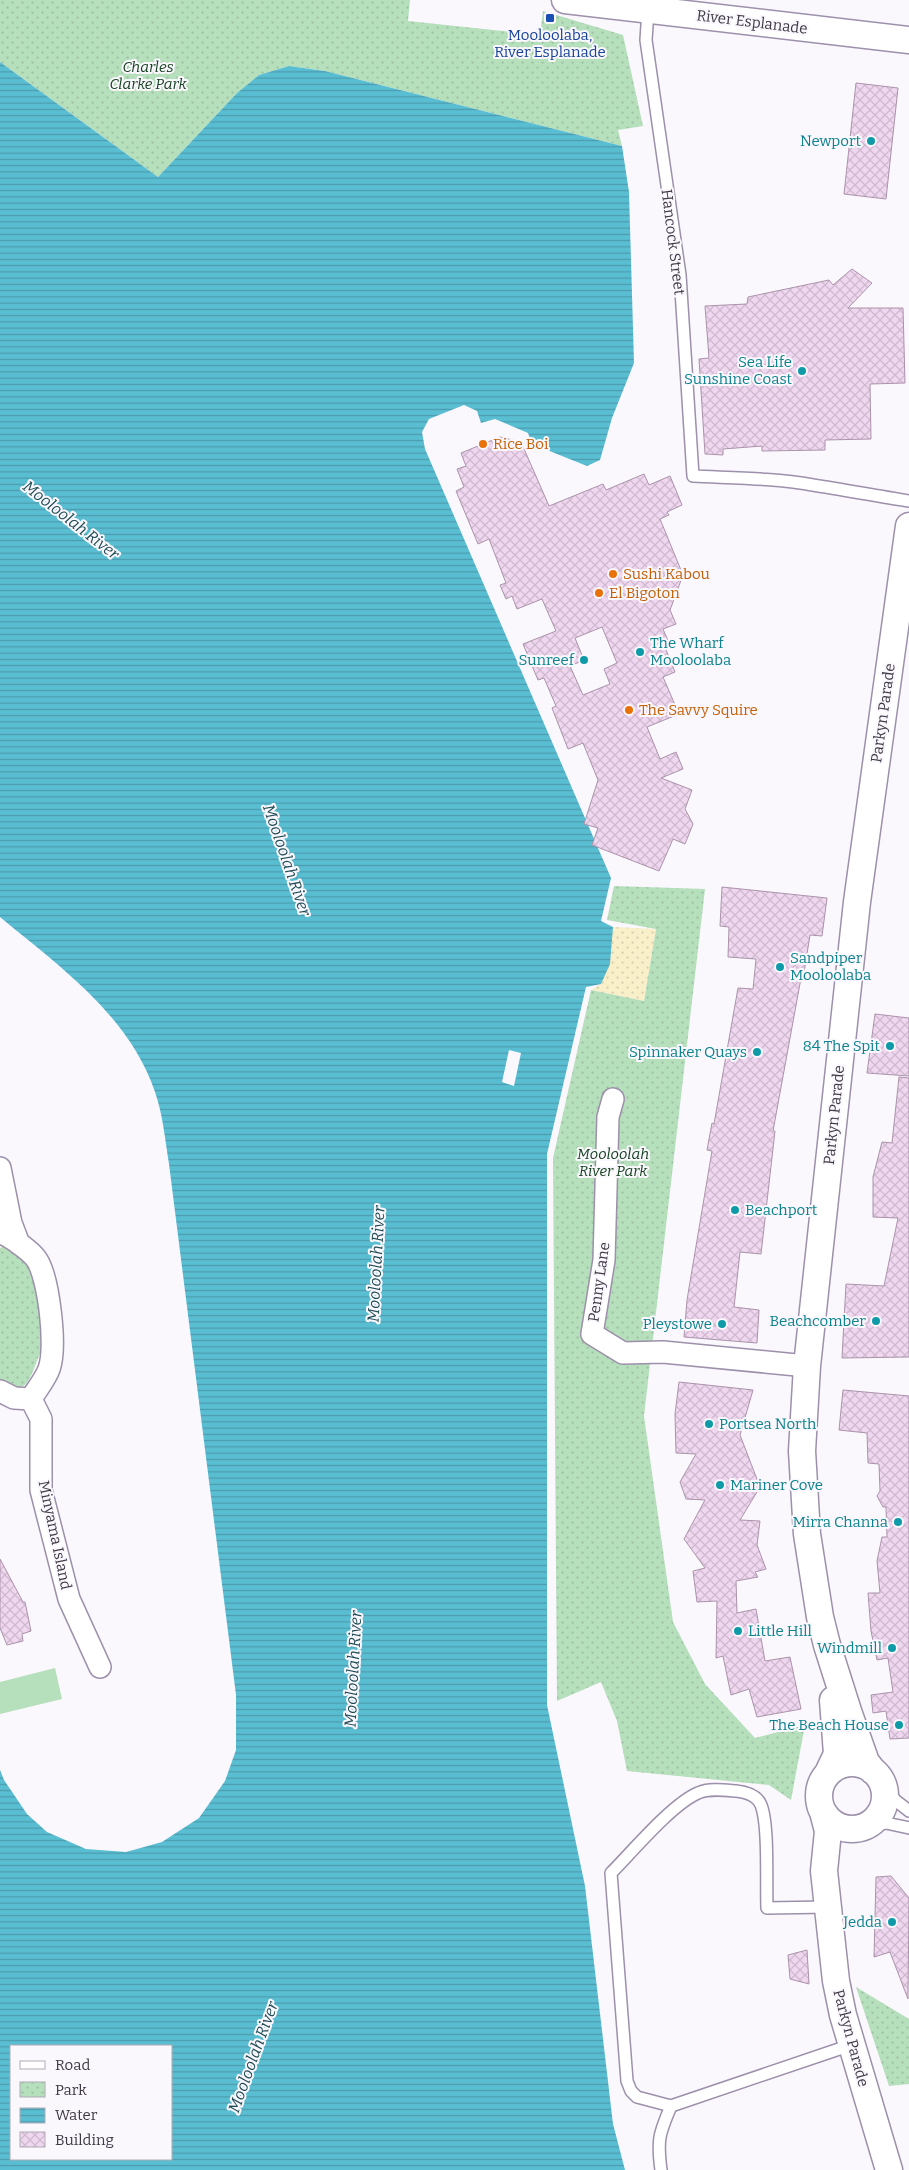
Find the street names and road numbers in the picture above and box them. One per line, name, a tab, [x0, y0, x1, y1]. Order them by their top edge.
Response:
street label: River Esplanade	[696, 6, 808, 38]
street label: Hancock Street	[658, 188, 689, 297]
street label: Parkyn Parade	[867, 662, 899, 764]
street label: Parkyn Parade	[820, 1064, 848, 1166]
street label: Penny Lane	[584, 1241, 614, 1323]
street label: Minyama Island	[35, 1479, 75, 1591]
street label: Parkyn Parade	[829, 1987, 873, 2089]

